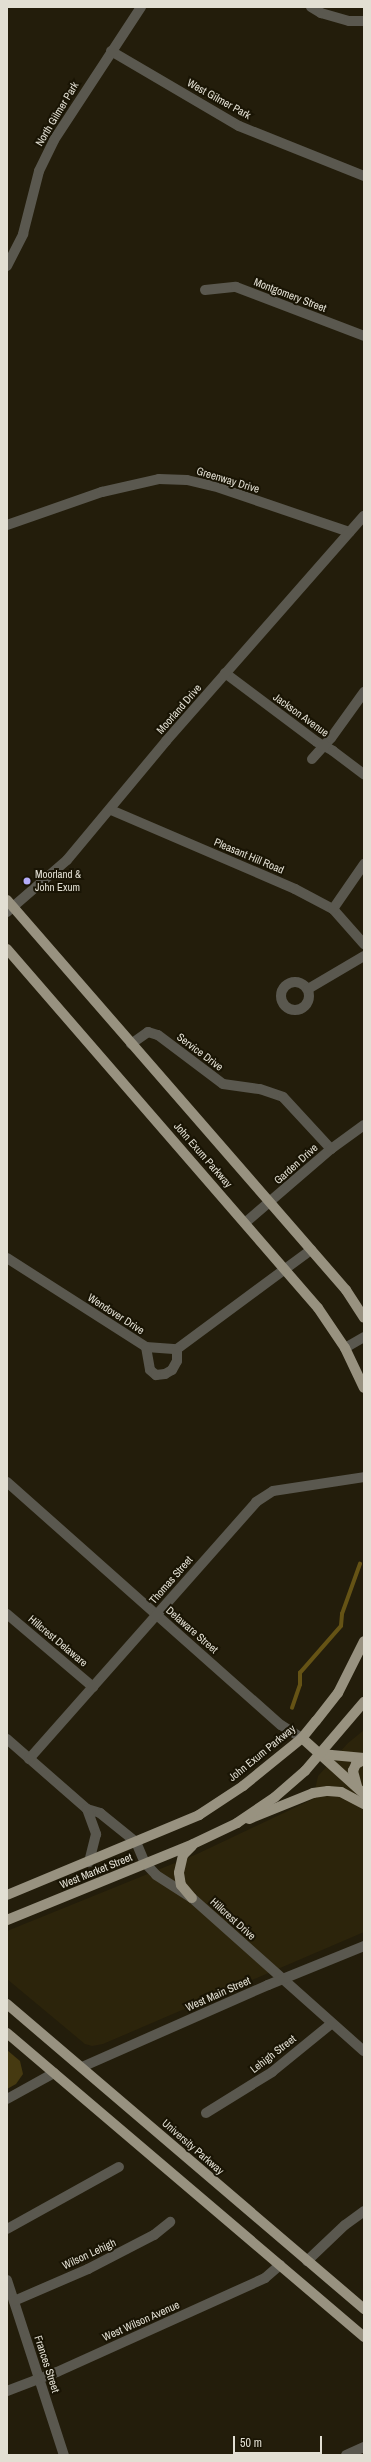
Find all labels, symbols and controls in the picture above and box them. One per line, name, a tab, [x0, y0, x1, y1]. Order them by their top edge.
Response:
street label: West Gilmer Park	[185, 76, 253, 122]
street label: North Gilmer Park	[33, 79, 81, 149]
street label: Montgomery Street	[252, 275, 328, 315]
street label: Greenway Drive	[195, 464, 261, 496]
street label: Moorland Drive	[154, 681, 204, 737]
street label: Jackson Avenue	[270, 690, 332, 740]
street label: Pleasant Hill Road	[212, 835, 286, 877]
place label: Moorland & John Exum	[35, 868, 81, 894]
marker: Moorland & John Exum	[22, 876, 32, 886]
street label: Service Drive	[174, 1030, 226, 1074]
street label: John Exum Parkway	[171, 1120, 235, 1190]
street label: Garden Drive	[271, 1141, 321, 1187]
street label: Wendover Drive	[85, 1291, 147, 1337]
street label: Thomas Street	[147, 1553, 195, 1607]
street label: Delaware Street	[163, 1604, 221, 1656]
street label: Hillcrest Delaware	[26, 1612, 90, 1670]
street label: John Exum Parkway	[226, 1722, 298, 1784]
street label: West Market Street	[58, 1850, 134, 1892]
street label: Hillcrest Drive	[208, 1895, 258, 1943]
street label: West Main Street	[184, 1974, 252, 2014]
street label: Lehigh Street	[248, 2032, 298, 2076]
street label: University Parkway	[159, 2117, 227, 2177]
street label: Wilson Lehigh	[60, 2236, 118, 2272]
street label: West Wilson Avenue	[100, 2298, 182, 2344]
street label: Frances Street	[32, 2334, 62, 2394]
scale bar	[235, 2428, 324, 2454]
text: 50 m	[240, 2435, 262, 2451]

